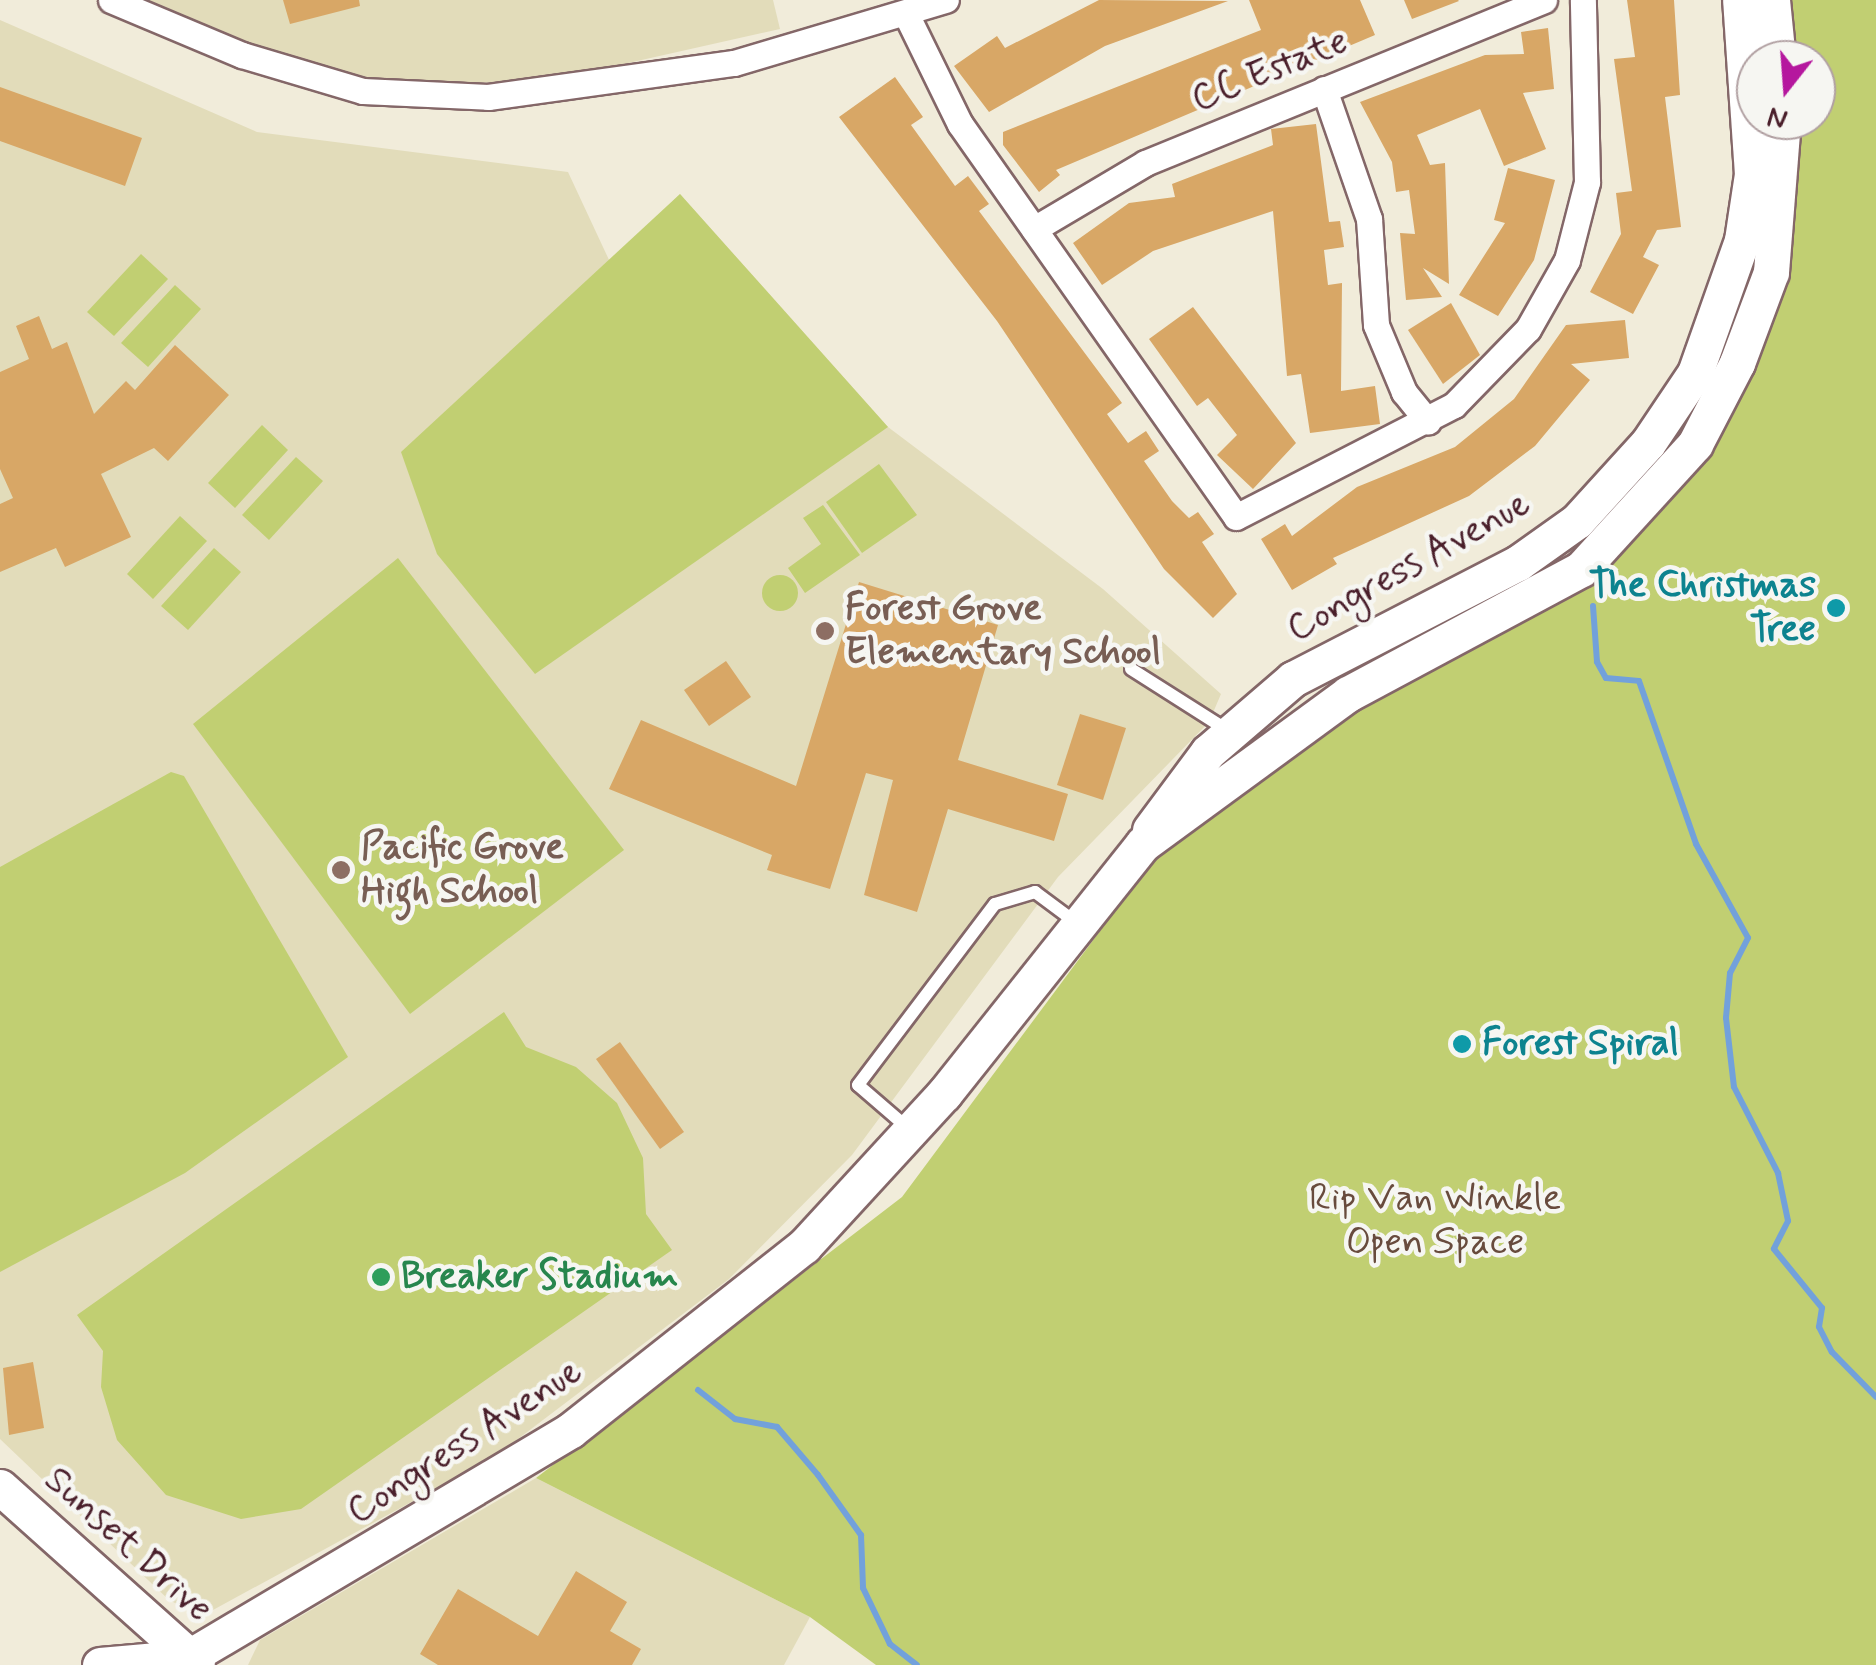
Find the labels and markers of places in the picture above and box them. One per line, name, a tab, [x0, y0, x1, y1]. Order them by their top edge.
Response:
place label: The Christmas Tree	[1582, 563, 1816, 652]
place label: Forest Grove Elementary School	[845, 586, 1161, 676]
marker: The Christmas Tree	[1825, 597, 1847, 619]
marker: Forest Grove Elementary School	[814, 620, 836, 642]
place label: Pacific Grove High School	[361, 825, 564, 914]
marker: Pacific Grove High School	[330, 859, 352, 881]
place label: Forest Spiral	[1482, 1021, 1679, 1067]
marker: Forest Spiral	[1451, 1033, 1473, 1055]
place label: Breaker Stadium	[401, 1254, 673, 1300]
marker: Breaker Stadium	[370, 1266, 392, 1288]

